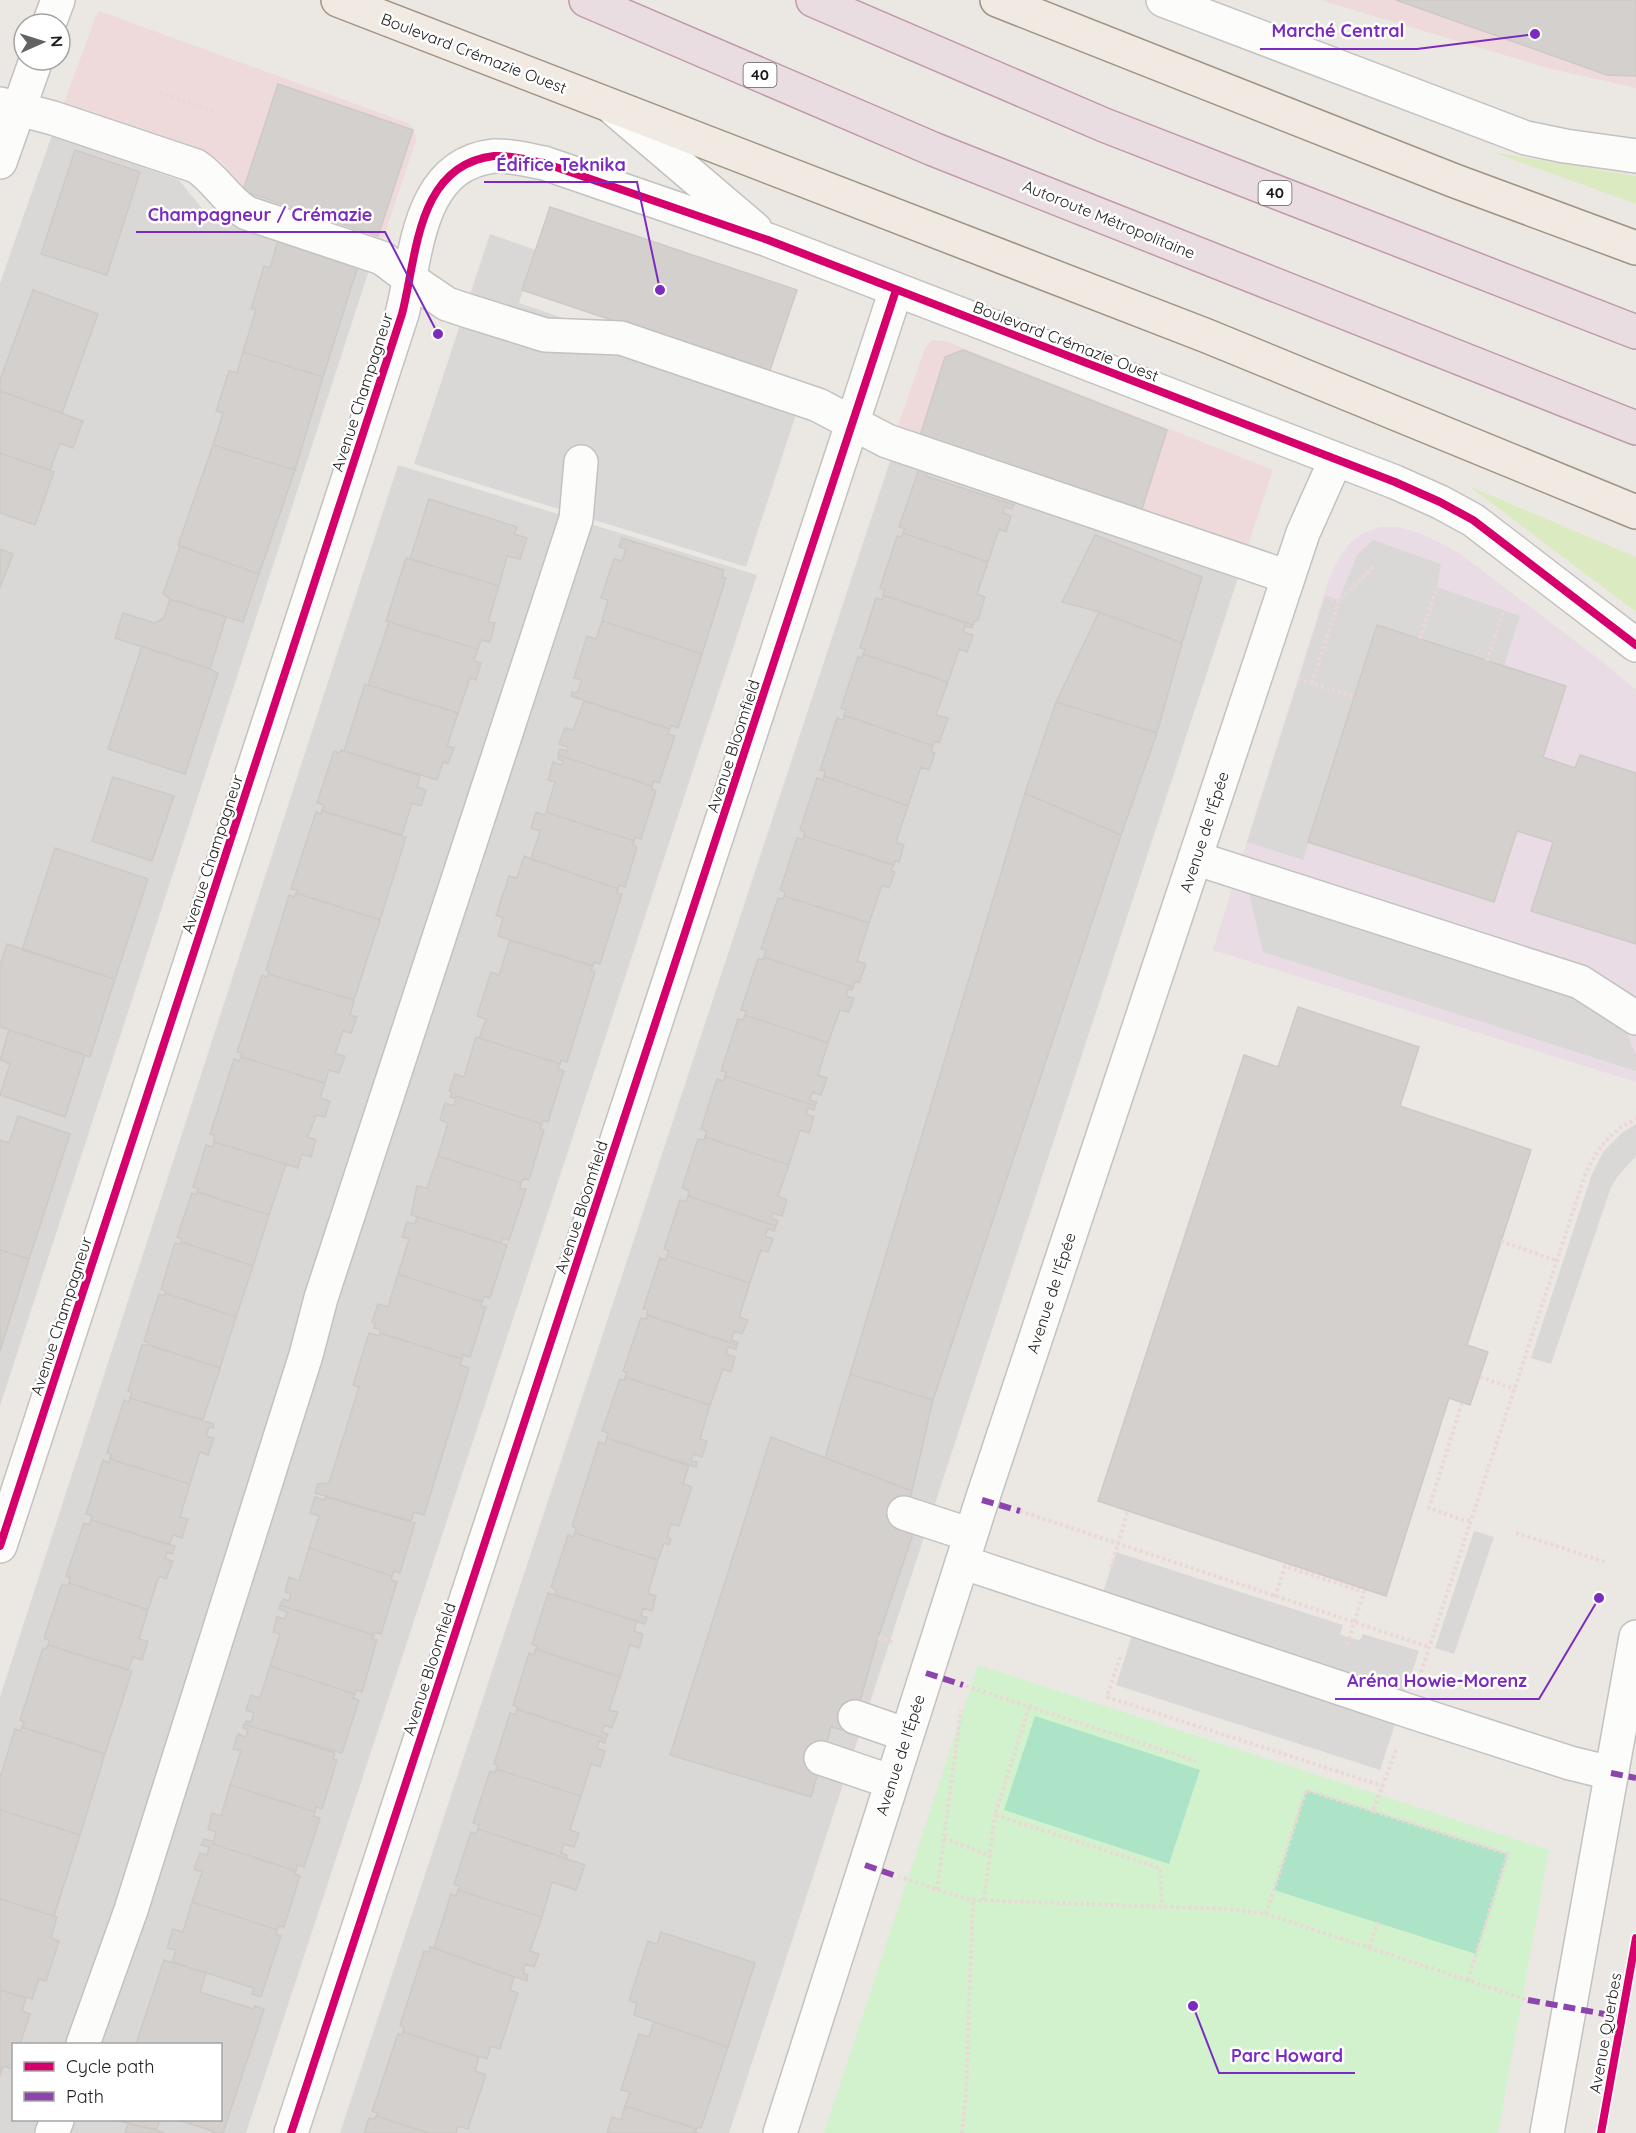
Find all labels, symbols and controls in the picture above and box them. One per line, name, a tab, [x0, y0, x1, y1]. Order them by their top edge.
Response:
street label: Boulevard Crémazie Ouest	[378, 8, 570, 98]
north arrow	[12, 12, 72, 72]
callout: Marché Central	[1260, 13, 1417, 49]
text: Marché Central	[1272, 19, 1404, 42]
text: N	[47, 35, 67, 48]
road number: 40	[744, 63, 777, 87]
callout: Édifice Teknika	[484, 146, 637, 182]
text: Édifice Teknika	[496, 153, 626, 176]
street label: Autoroute Métropolitaine	[1020, 175, 1198, 263]
road number: 40	[1258, 181, 1292, 205]
callout: Champagneur / Crémazie	[136, 196, 385, 232]
text: Champagneur / Crémazie	[148, 203, 372, 226]
street label: Boulevard Crémazie Ouest	[970, 296, 1162, 386]
street label: Avenue Champagneur	[327, 310, 397, 474]
street label: Avenue Bloomfield	[702, 677, 764, 815]
street label: Avenue de l'Épée	[1175, 769, 1233, 895]
street label: Avenue Champagneur	[177, 772, 247, 936]
street label: Avenue Bloomfield	[550, 1138, 612, 1276]
street label: Avenue de l'Épée	[1022, 1230, 1080, 1356]
street label: Avenue Champagneur	[26, 1234, 96, 1398]
street label: Avenue Bloomfield	[398, 1600, 460, 1738]
callout: Aréna Howie-Morenz	[1335, 1663, 1539, 1699]
text: Aréna Howie-Morenz	[1347, 1669, 1527, 1692]
street label: Avenue de l'Épée	[871, 1692, 929, 1818]
street label: Avenue Querbes	[1585, 1971, 1625, 2095]
callout: Parc Howard	[1219, 2037, 1355, 2073]
legend	[12, 2043, 222, 2121]
text: Parc Howard	[1231, 2044, 1343, 2067]
text: Cycle path	[66, 2055, 154, 2078]
text: Path	[66, 2085, 104, 2108]

